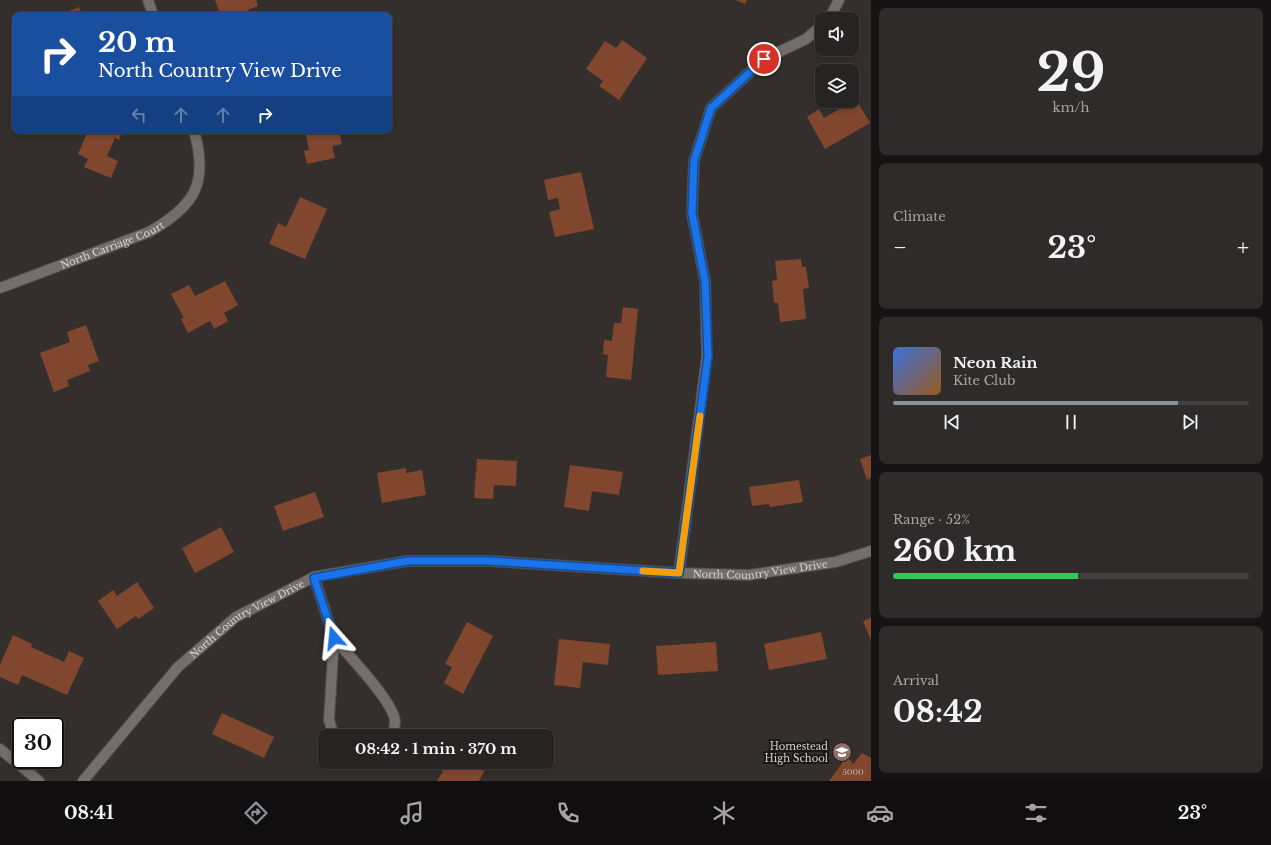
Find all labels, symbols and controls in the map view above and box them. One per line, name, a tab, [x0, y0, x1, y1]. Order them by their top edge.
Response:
map controls	[815, 12, 859, 108]
button: sound	[815, 12, 859, 56]
text: 20 m	[98, 25, 176, 60]
icon: right	[32, 28, 84, 80]
text: 29	[1037, 41, 1105, 105]
pin	[747, 42, 781, 76]
icon: arrive	[753, 48, 775, 70]
text: North Country View Drive	[98, 60, 341, 82]
button: layers	[815, 64, 859, 108]
text: km/h	[1053, 99, 1089, 116]
icon: left	[128, 104, 150, 126]
icon: ahead	[170, 104, 192, 126]
icon: ahead	[212, 104, 234, 126]
icon: right	[254, 104, 276, 126]
text: Climate	[893, 208, 946, 225]
street label: North Carriage Court	[59, 218, 167, 272]
text: 23°	[1048, 229, 1096, 266]
text: −	[893, 234, 907, 261]
text: +	[1237, 234, 1249, 261]
text: Neon Rain	[953, 353, 1037, 372]
text: Kite Club	[953, 372, 1016, 389]
icon: previous	[941, 411, 963, 433]
icon: pause	[1060, 411, 1082, 433]
icon: next	[1179, 411, 1201, 433]
text: Range · 52%	[893, 511, 970, 528]
text: 260 km	[893, 532, 1016, 569]
street label: North Country View Drive	[693, 557, 829, 582]
street label: North Country View Drive	[187, 577, 307, 661]
position arrow	[313, 617, 355, 659]
text: Arrival	[893, 672, 939, 689]
text: 08:42	[893, 693, 983, 730]
speed limit sign: 30	[12, 717, 64, 769]
text: 08:42 · 1 min · 370 m	[355, 739, 517, 758]
place label: Homestead High School	[765, 740, 828, 765]
school or university icon: Homestead High School	[831, 741, 853, 763]
house number: 5000	[842, 767, 864, 777]
icon: directions	[242, 799, 270, 827]
icon: music	[398, 799, 426, 827]
icon: phone	[554, 799, 582, 827]
icon: climate	[710, 799, 738, 827]
icon: car	[866, 799, 894, 827]
icon: filters	[1022, 799, 1050, 827]
text: 08:41	[64, 802, 114, 824]
text: 23°	[1178, 802, 1207, 824]

